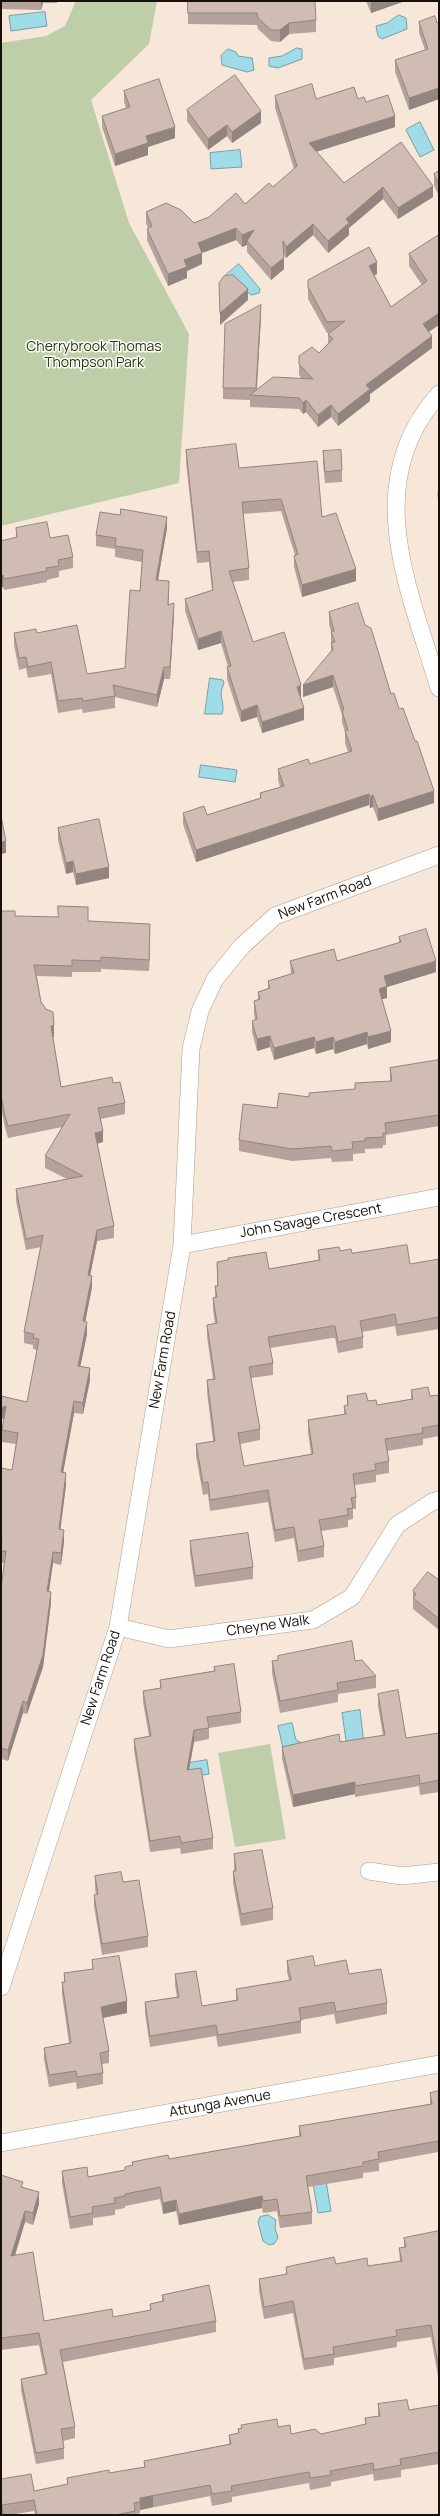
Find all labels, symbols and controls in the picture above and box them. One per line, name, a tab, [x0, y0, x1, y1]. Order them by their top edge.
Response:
park label: Cherrybrook Thomas Thompson Park	[26, 339, 162, 372]
street label: New Farm Road	[276, 873, 374, 923]
street label: John Savage Crescent	[239, 1200, 383, 1242]
street label: New Farm Road	[146, 1310, 180, 1410]
street label: Cheyne Walk	[226, 1612, 310, 1640]
street label: New Farm Road	[78, 1629, 124, 1727]
street label: Attunga Avenue	[168, 2087, 272, 2121]

